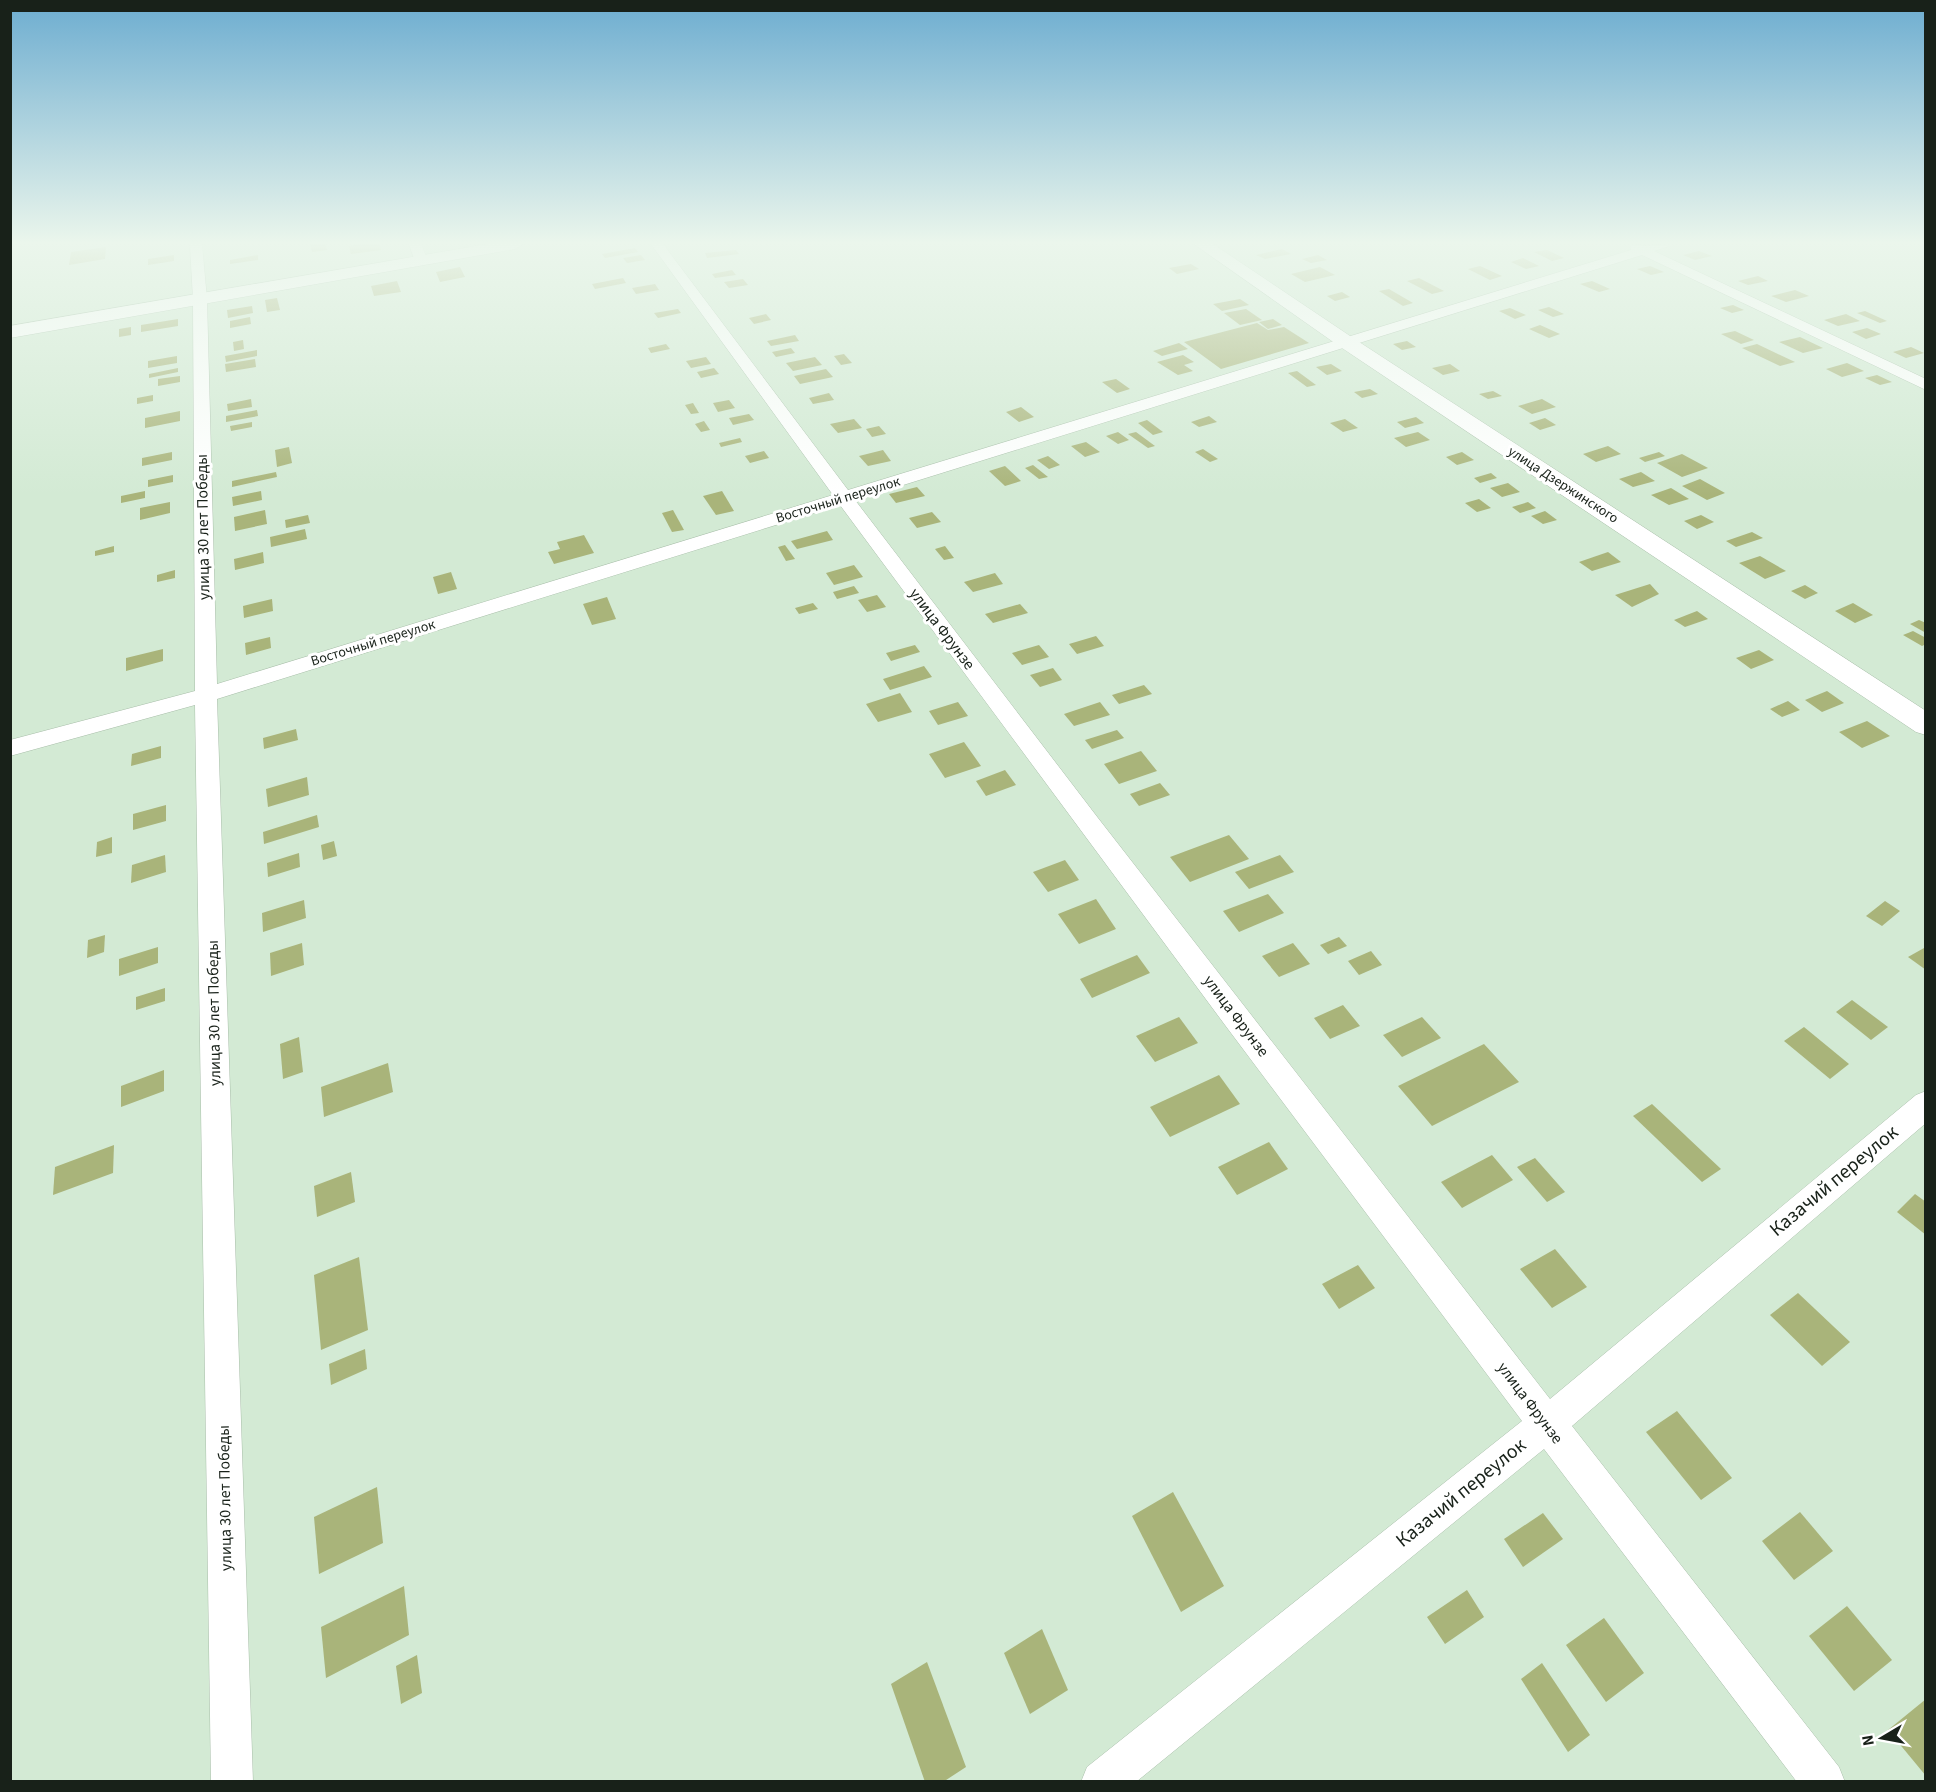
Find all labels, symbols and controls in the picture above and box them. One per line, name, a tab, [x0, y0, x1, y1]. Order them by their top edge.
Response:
street label: улица Дзержинского	[1504, 442, 1622, 528]
street label: улица 30 лет Победы	[191, 454, 215, 600]
street label: Восточный переулок	[773, 472, 903, 528]
street label: улица Фрунзе	[904, 583, 980, 675]
street label: Восточный переулок	[308, 615, 438, 671]
street label: улица 30 лет Победы	[202, 940, 226, 1086]
street label: улица Фрунзе	[1198, 970, 1274, 1062]
street label: Казачий переулок	[1764, 1119, 1904, 1243]
street label: улица Фрунзе	[1492, 1357, 1568, 1449]
street label: улица 30 лет Победы	[213, 1425, 237, 1571]
street label: Казачий переулок	[1390, 1432, 1532, 1554]
north arrow	[1852, 1708, 1912, 1768]
text: N	[1856, 1733, 1880, 1748]

